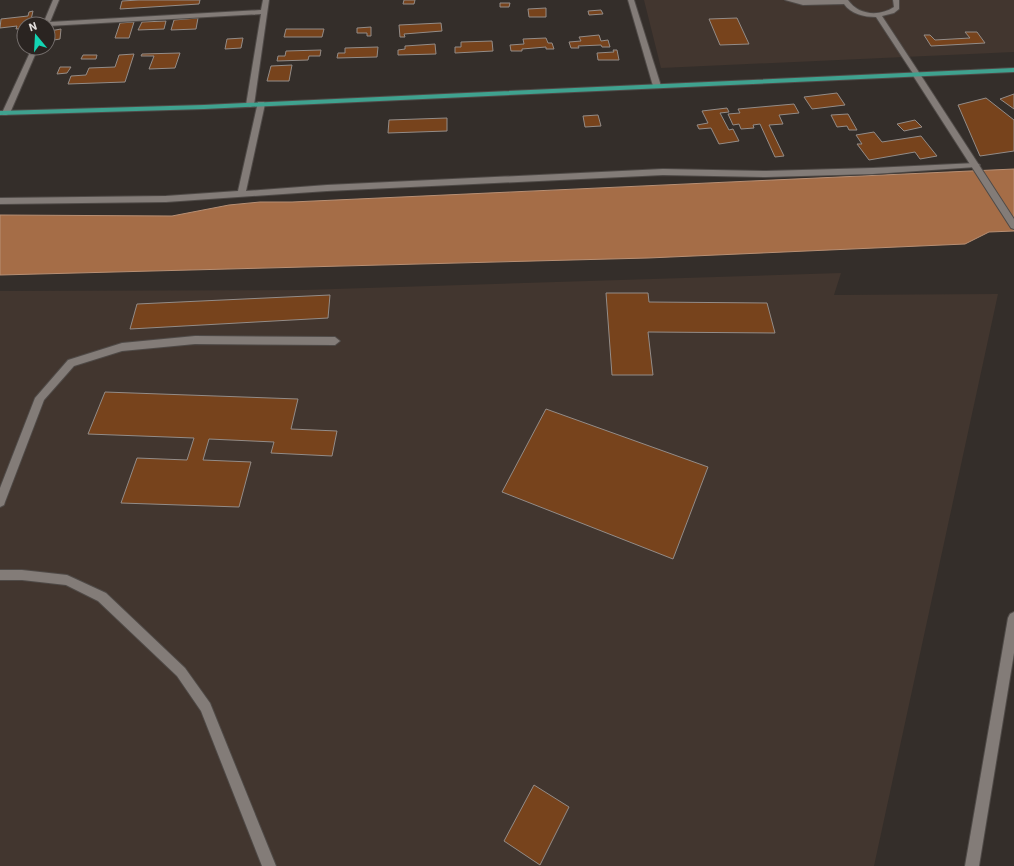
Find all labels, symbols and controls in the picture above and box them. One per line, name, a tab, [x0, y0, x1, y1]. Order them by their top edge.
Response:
north arrow	[16, 16, 56, 56]
text: N	[27, 19, 39, 34]

